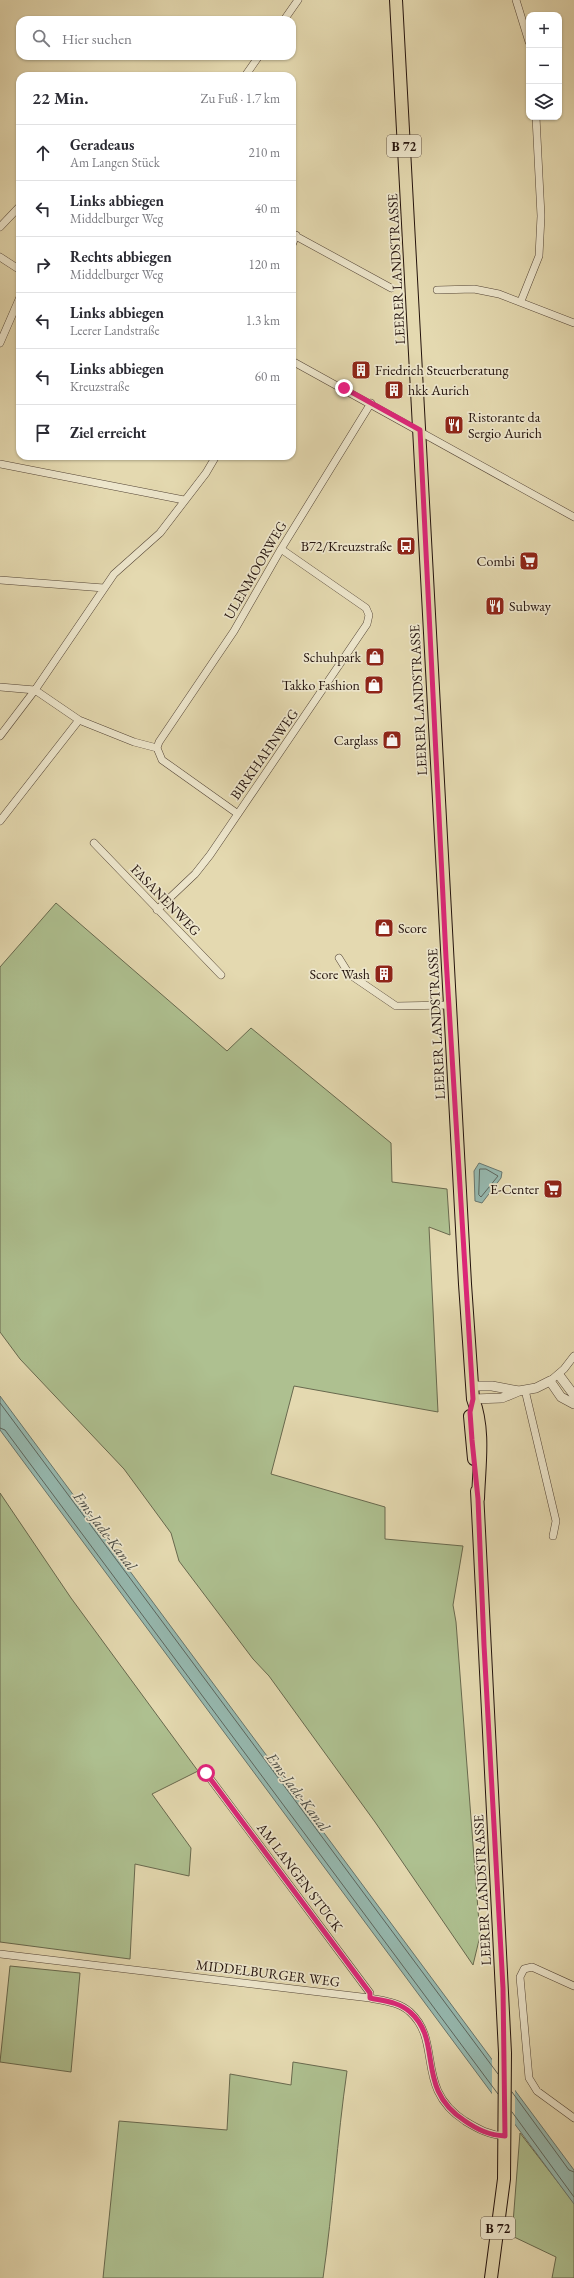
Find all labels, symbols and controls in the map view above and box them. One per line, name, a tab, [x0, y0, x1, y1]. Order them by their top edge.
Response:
map controls	[526, 12, 562, 120]
button: +	[526, 12, 562, 48]
search box	[16, 16, 296, 60]
icon: search	[30, 27, 52, 49]
text: Hier suchen	[62, 29, 132, 48]
button: −	[526, 48, 562, 84]
button: layers	[526, 84, 562, 120]
text: 22 Min.	[32, 87, 88, 109]
text: Zu Fuß · 1.7 km	[201, 90, 280, 107]
text: Geradeaus	[70, 135, 134, 154]
road number: B 72	[387, 135, 421, 157]
icon: ahead	[32, 142, 54, 164]
text: 210 m	[249, 144, 280, 161]
text: Am Langen Stück	[70, 154, 160, 171]
text: Links abbiegen	[70, 191, 164, 210]
street label: LEERER LANDSTRASSE	[383, 193, 409, 345]
icon: left	[32, 198, 54, 220]
text: 40 m	[255, 200, 280, 217]
text: Middelburger Weg	[70, 210, 163, 227]
text: Rechts abbiegen	[70, 247, 172, 266]
icon: right	[32, 254, 54, 276]
text: 120 m	[249, 256, 280, 273]
text: Middelburger Weg	[70, 266, 163, 283]
text: Links abbiegen	[70, 303, 164, 322]
icon: left	[32, 310, 54, 332]
text: 1.3 km	[246, 312, 280, 329]
text: Leerer Landstraße	[70, 322, 160, 339]
text: Links abbiegen	[70, 359, 164, 378]
building icon: Friedrich Steuerberatung	[350, 359, 372, 381]
place label: Friedrich Steuerberatung	[375, 361, 509, 379]
icon: left	[32, 366, 54, 388]
text: 60 m	[255, 368, 280, 385]
text: Kreuzstraße	[70, 378, 129, 395]
route end	[335, 379, 353, 397]
building icon: hkk Aurich	[383, 379, 405, 401]
place label: hkk Aurich	[408, 381, 469, 399]
place label: Ristorante da Sergio Aurich	[468, 408, 542, 442]
restaurant icon: Ristorante da Sergio Aurich	[443, 414, 465, 436]
icon: arrive	[32, 422, 54, 444]
text: Ziel erreicht	[70, 423, 146, 442]
street label: ULENMOORWEG	[220, 518, 290, 622]
bus stop icon: B72/Kreuzstraße	[395, 535, 417, 557]
place label: B72/Kreuzstraße	[301, 537, 393, 555]
supermarket icon: Combi	[518, 550, 540, 572]
place label: Combi	[477, 552, 516, 570]
restaurant icon: Subway	[484, 595, 506, 617]
place label: Subway	[509, 597, 552, 615]
street label: LEERER LANDSTRASSE	[405, 624, 431, 776]
shop icon: Schuhpark	[364, 646, 386, 668]
place label: Schuhpark	[303, 648, 361, 666]
shop icon: Takko Fashion	[363, 674, 385, 696]
place label: Takko Fashion	[282, 676, 361, 694]
street label: BIRKHAHNWEG	[226, 705, 302, 803]
shop icon: Carglass	[381, 729, 403, 751]
place label: Carglass	[334, 731, 378, 749]
street label: FASANENWEG	[127, 860, 205, 940]
shop icon: Score	[373, 917, 395, 939]
place label: Score	[398, 919, 428, 937]
street label: LEERER LANDSTRASSE	[423, 948, 449, 1100]
building icon: Score Wash	[373, 963, 395, 985]
place label: Score Wash	[309, 965, 370, 983]
supermarket icon: E-Center	[542, 1178, 564, 1200]
place label: E-Center	[490, 1180, 539, 1198]
water label: Ems-Jade-Kanal	[69, 1487, 142, 1575]
water label: Ems-Jade-Kanal	[262, 1748, 335, 1836]
route start	[197, 1764, 215, 1782]
street label: LEERER LANDSTRASSE	[469, 1814, 495, 1966]
street label: AM LANGEN STÜCK	[253, 1818, 347, 1935]
street label: MIDDELBURGER WEG	[195, 1955, 341, 1991]
road number: B 72	[481, 2217, 515, 2239]

